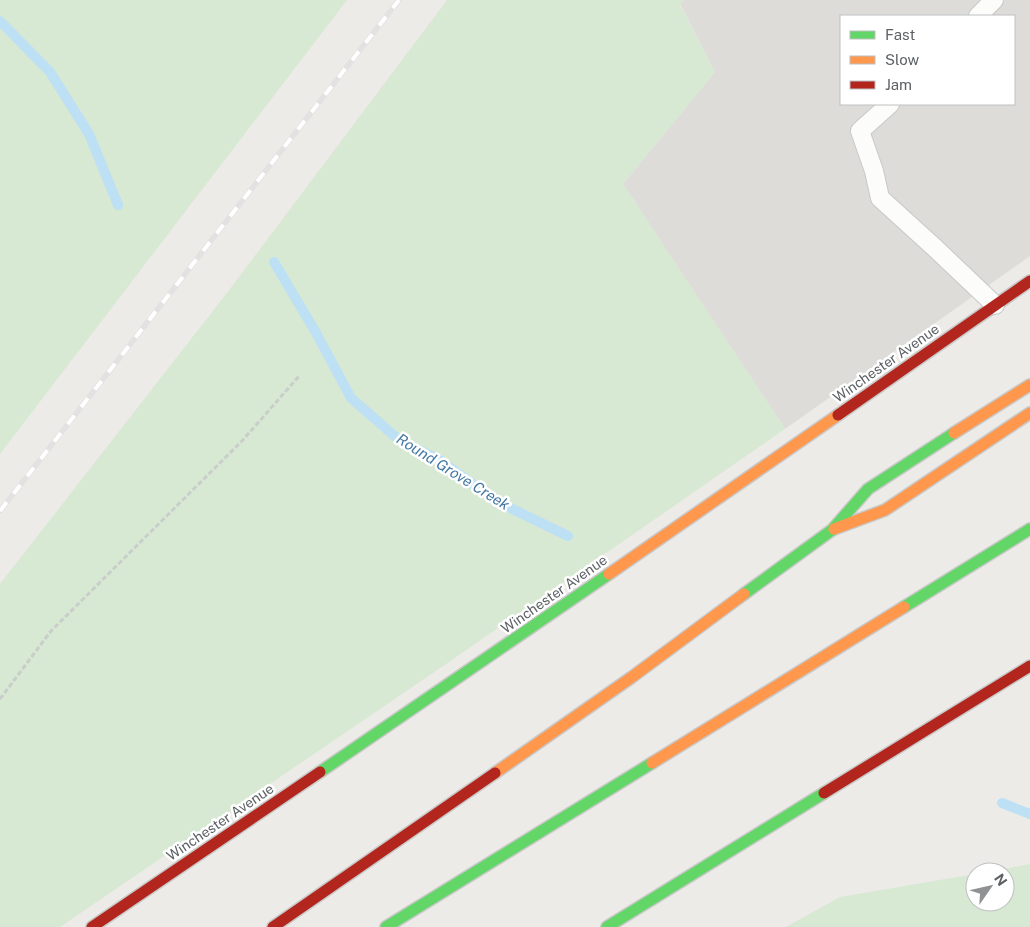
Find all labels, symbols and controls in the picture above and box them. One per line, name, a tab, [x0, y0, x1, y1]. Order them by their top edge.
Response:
legend	[840, 15, 1015, 105]
text: Fast	[885, 26, 915, 43]
text: Slow	[885, 51, 920, 68]
text: Jam	[885, 76, 912, 93]
street label: Winchester Avenue	[830, 320, 942, 406]
water label: Round Grove Creek	[394, 430, 514, 514]
street label: Winchester Avenue	[498, 551, 610, 637]
street label: Winchester Avenue	[163, 780, 277, 864]
north arrow	[965, 862, 1015, 912]
text: N	[991, 871, 1010, 889]

